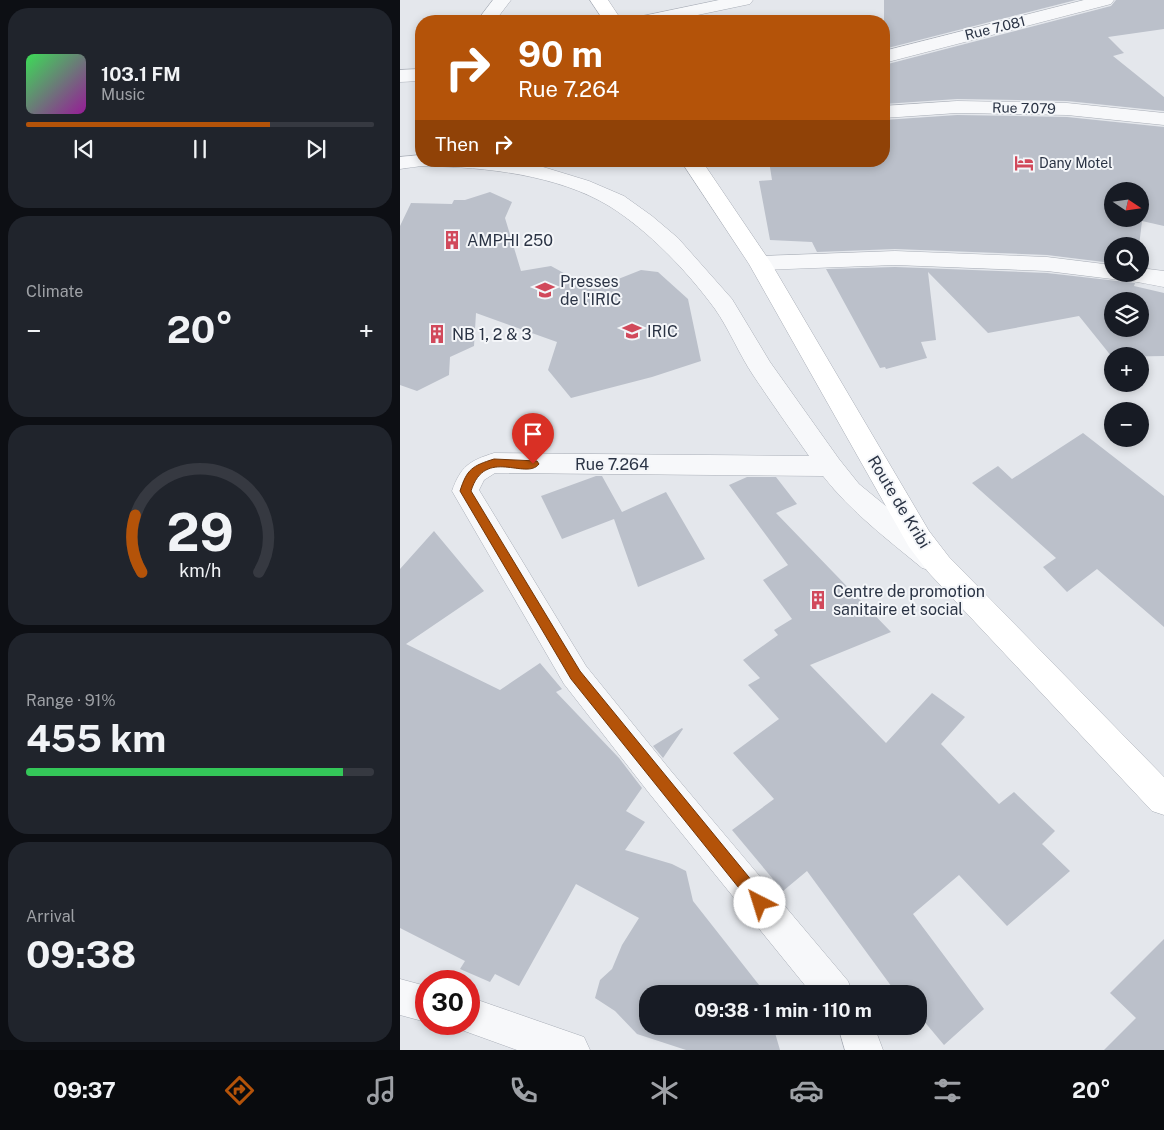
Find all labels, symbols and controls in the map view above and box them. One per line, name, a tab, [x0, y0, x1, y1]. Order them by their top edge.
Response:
street label: Rue 7.081	[963, 13, 1027, 43]
text: 90 m	[518, 34, 603, 75]
icon: right	[435, 35, 500, 100]
text: 103.1 FM	[101, 63, 181, 85]
text: Rue 7.264	[518, 76, 620, 102]
text: Music	[101, 85, 145, 104]
street label: Rue 7.079	[992, 99, 1056, 117]
icon: right	[489, 130, 517, 158]
text: Then	[435, 133, 479, 155]
icon: previous	[70, 135, 98, 163]
icon: pause	[186, 135, 214, 163]
icon: next	[302, 135, 330, 163]
hotel icon: Dany Motel	[1013, 152, 1035, 174]
place label: Dany Motel	[1039, 155, 1112, 171]
north arrow	[1104, 182, 1149, 228]
map controls	[1104, 182, 1149, 447]
building icon: AMPHI 250	[441, 229, 463, 251]
place label: AMPHI 250	[467, 231, 553, 250]
button: search	[1104, 237, 1149, 282]
place label: Presses de l'IRIC	[560, 272, 621, 309]
school or university icon: Presses de l'IRIC	[534, 279, 556, 301]
text: Climate	[26, 282, 83, 301]
button: layers	[1104, 292, 1149, 337]
text: 20°	[167, 307, 233, 352]
text: −	[26, 314, 42, 347]
text: +	[358, 314, 374, 347]
school or university icon: IRIC	[621, 320, 643, 342]
place label: IRIC	[647, 322, 678, 341]
building icon: NB 1, 2 & 3	[426, 323, 448, 345]
place label: NB 1, 2 & 3	[452, 325, 532, 344]
button: +	[1104, 347, 1149, 392]
button: −	[1104, 402, 1149, 447]
pin	[512, 413, 554, 464]
icon: arrive	[519, 420, 547, 448]
street label: Route de Kribi	[864, 452, 934, 552]
street label: Rue 7.264	[575, 455, 649, 474]
text: 29	[166, 502, 234, 563]
text: km/h	[179, 560, 221, 581]
place label: Centre de promotion sanitaire et social	[833, 582, 985, 619]
building icon: Centre de promotion sanitaire et social	[807, 589, 829, 611]
text: Range · 91%	[26, 691, 116, 710]
text: 455 km	[26, 716, 166, 761]
position arrow	[733, 876, 785, 928]
text: Arrival	[26, 907, 75, 926]
text: 09:38	[26, 932, 136, 977]
speed limit sign: 30	[415, 970, 480, 1035]
text: 09:38 · 1 min · 110 m	[694, 999, 872, 1021]
icon: directions	[222, 1073, 257, 1108]
icon: music	[364, 1073, 399, 1108]
icon: phone	[506, 1073, 541, 1108]
icon: climate	[647, 1073, 682, 1108]
icon: car	[789, 1073, 824, 1108]
icon: filters	[930, 1073, 965, 1108]
text: 09:37	[53, 1077, 116, 1103]
text: 20°	[1072, 1077, 1111, 1103]

